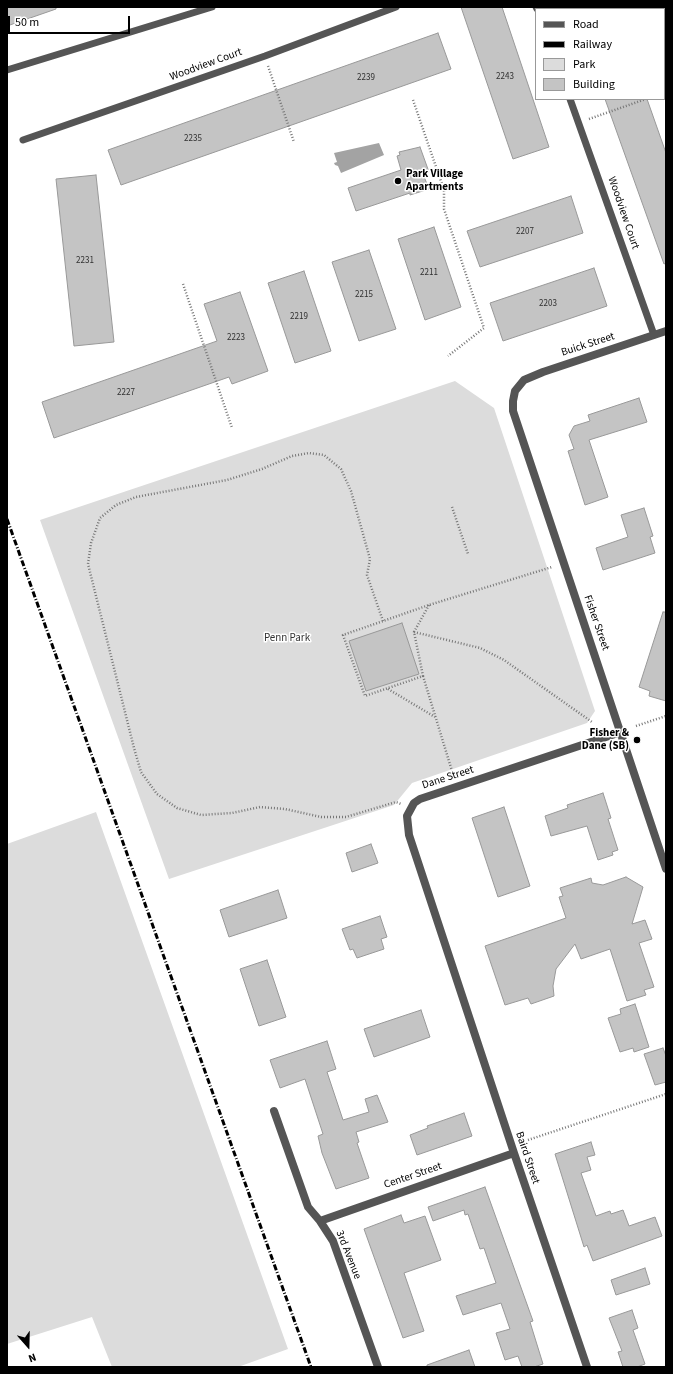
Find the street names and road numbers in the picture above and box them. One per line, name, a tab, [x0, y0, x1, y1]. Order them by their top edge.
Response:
street label: Woodview Court	[168, 46, 244, 84]
street label: Woodview Court	[604, 175, 642, 251]
street label: Buick Street	[560, 330, 616, 360]
street label: Fisher Street	[580, 594, 612, 652]
street label: Dane Street	[421, 763, 475, 793]
street label: Baird Street	[512, 1130, 542, 1186]
street label: Center Street	[382, 1160, 444, 1192]
street label: 3rd Avenue	[332, 1229, 364, 1281]

